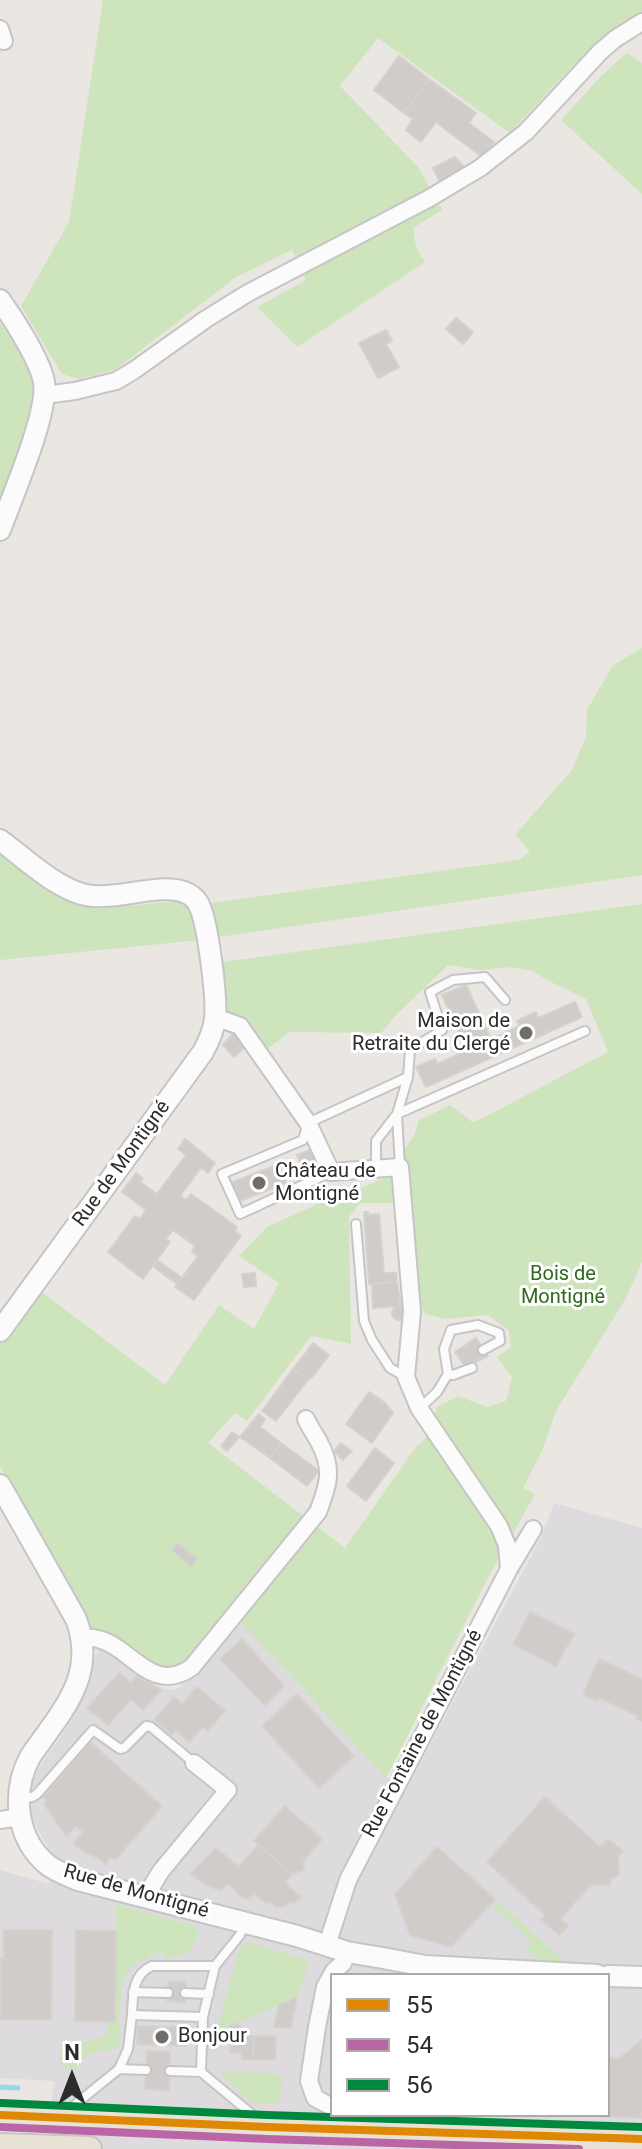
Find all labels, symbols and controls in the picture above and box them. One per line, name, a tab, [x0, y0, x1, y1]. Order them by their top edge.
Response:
place label: Maison de Retraite du Clergé	[352, 1010, 510, 1057]
marker: Maison de Retraite du Clergé	[517, 1024, 535, 1042]
street label: Rue de Montigné	[68, 1096, 176, 1232]
place label: Château de Montigné	[275, 1160, 376, 1207]
marker: Château de Montigné	[250, 1174, 268, 1192]
park label: Bois de Montigné	[521, 1263, 605, 1310]
street label: Rue Fontaine de Montigné	[358, 1626, 488, 1842]
street label: Rue de Montigné	[61, 1860, 211, 1924]
legend	[330, 1973, 610, 2117]
text: 55	[406, 1991, 433, 2019]
place label: Bonjour	[178, 2025, 247, 2049]
marker: Bonjour	[153, 2028, 171, 2046]
text: 54	[406, 2031, 433, 2059]
north arrow	[32, 2037, 112, 2117]
text: N	[64, 2040, 80, 2065]
text: 56	[406, 2071, 433, 2099]

